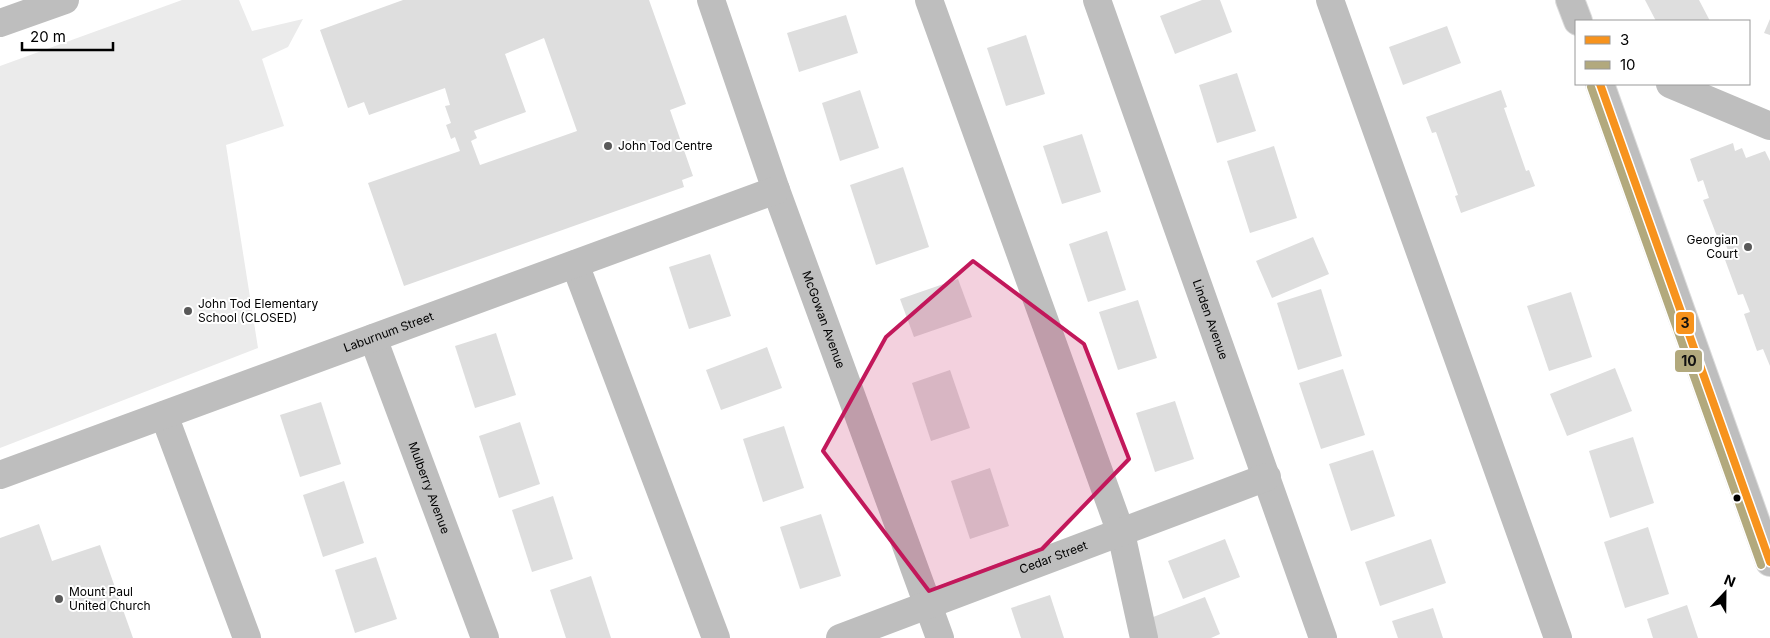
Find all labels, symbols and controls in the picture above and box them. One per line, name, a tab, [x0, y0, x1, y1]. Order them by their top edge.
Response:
scale bar	[22, 20, 114, 52]
legend	[1575, 20, 1750, 85]
text: 20 m	[30, 27, 66, 46]
text: 3	[1620, 30, 1629, 49]
text: 10	[1620, 55, 1636, 74]
place label: John Tod Centre	[618, 138, 712, 153]
marker: John Tod Centre	[602, 140, 614, 152]
place label: Georgian Court	[1686, 232, 1738, 261]
marker: Georgian Court	[1742, 241, 1754, 253]
street label: McGowan Avenue	[799, 269, 849, 370]
street label: Linden Avenue	[1190, 277, 1232, 361]
place label: John Tod Elementary School (CLOSED)	[198, 296, 318, 325]
marker: John Tod Elementary School (CLOSED)	[182, 305, 194, 317]
street label: Laburnum Street	[341, 308, 436, 355]
line badge: 3	[1675, 311, 1695, 335]
text: 3	[1680, 314, 1690, 331]
line badge: 10	[1674, 349, 1703, 373]
text: 10	[1681, 352, 1697, 369]
street label: Mulberry Avenue	[405, 440, 453, 536]
unlabelled marker	[1732, 493, 1742, 503]
street label: Cedar Street	[1017, 537, 1089, 577]
north arrow	[1700, 568, 1750, 618]
text: N	[1722, 571, 1738, 590]
place label: Mount Paul United Church	[69, 584, 151, 613]
marker: Mount Paul United Church	[53, 593, 65, 605]

